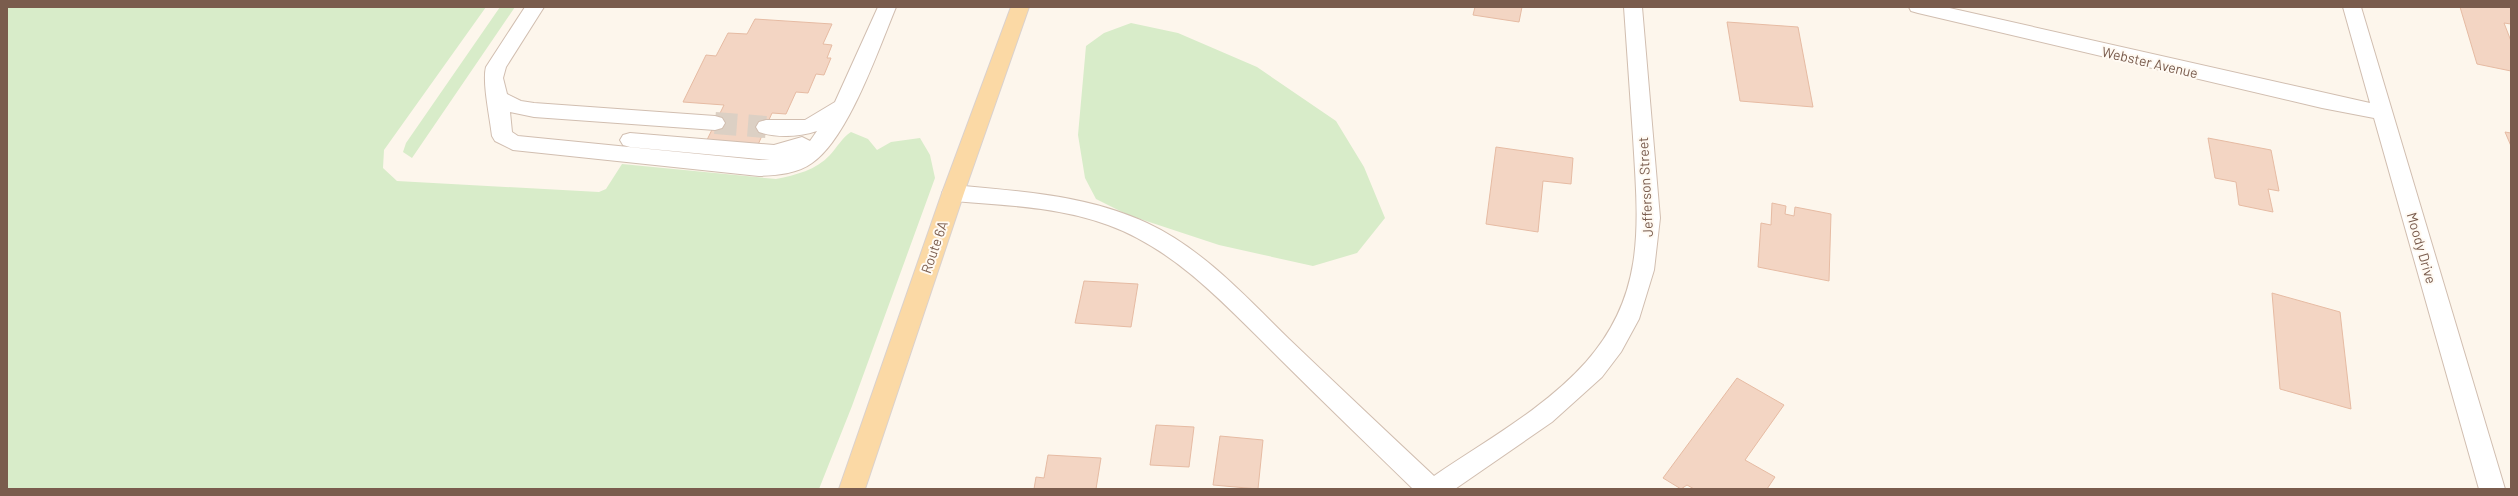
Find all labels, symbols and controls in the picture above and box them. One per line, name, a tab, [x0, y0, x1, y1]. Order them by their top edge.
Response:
street label: Webster Avenue	[2100, 43, 2200, 81]
street label: Jefferson Street	[1634, 137, 1656, 237]
street label: Moody Drive	[2404, 210, 2440, 286]
street label: Route 6A	[917, 218, 951, 276]

